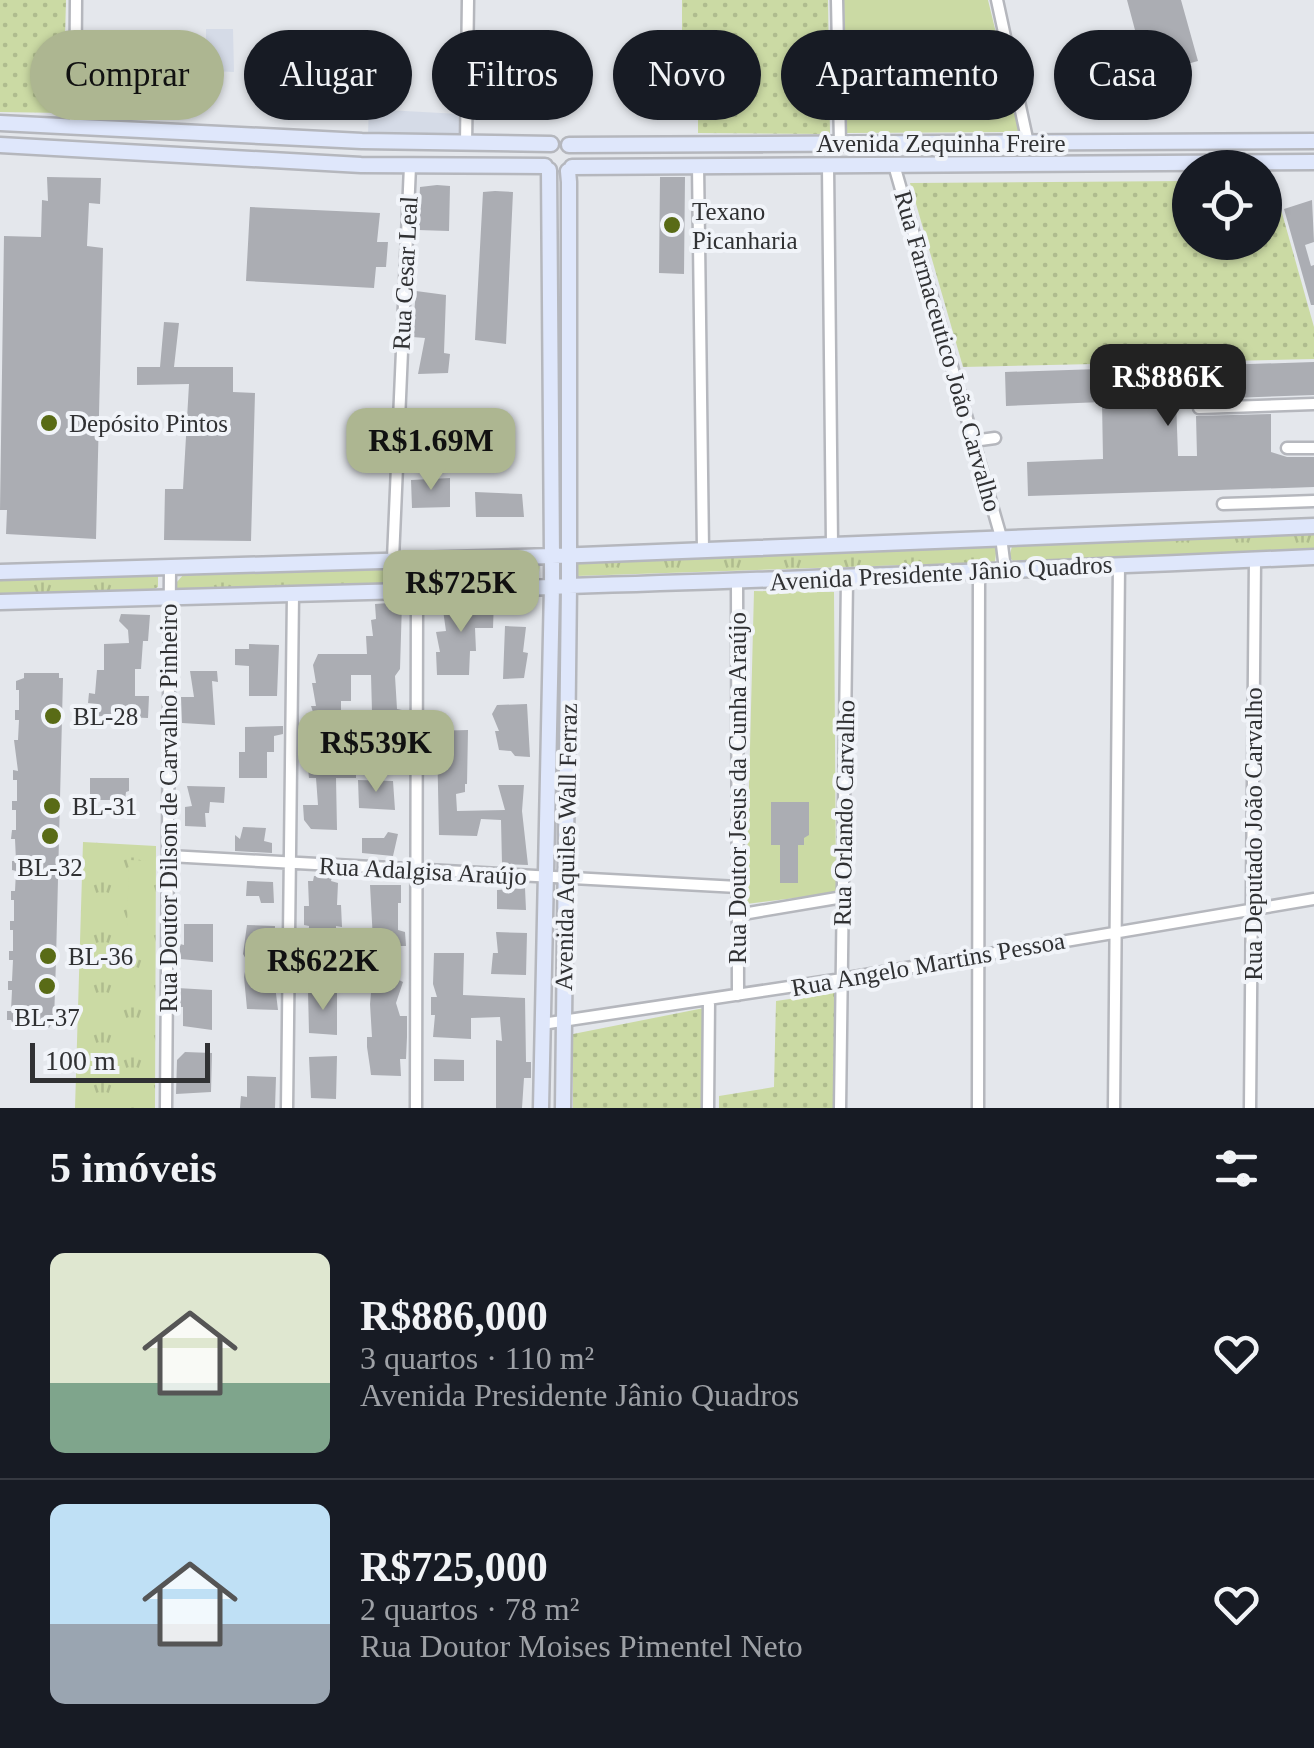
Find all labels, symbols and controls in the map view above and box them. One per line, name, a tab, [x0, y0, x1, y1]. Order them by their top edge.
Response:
chip: Comprar	[30, 30, 224, 120]
chip: Alugar	[244, 30, 412, 120]
chip: Filtros	[432, 30, 593, 120]
chip: Novo	[613, 30, 761, 120]
chip: Apartamento	[781, 30, 1034, 120]
chip: Casa	[1054, 30, 1192, 120]
street label: Avenida Zequinha Freire	[816, 130, 1066, 157]
map controls	[1172, 150, 1282, 260]
button: locate	[1172, 150, 1282, 260]
street label: Rua Farmaceutico João Carvalho	[889, 187, 1007, 515]
street label: Rua Cesar Leal	[387, 195, 423, 351]
place label: Texano Picanharia	[692, 198, 798, 254]
marker: Texano Picanharia	[661, 214, 683, 236]
pin: R$886K	[1087, 344, 1249, 429]
text: R$886K	[1112, 358, 1224, 394]
pin: R$1.69M	[339, 408, 523, 493]
place label: Depósito Pintos	[69, 410, 228, 437]
marker: Depósito Pintos	[38, 412, 60, 434]
text: R$1.69M	[368, 422, 494, 458]
pin: R$725K	[380, 550, 542, 635]
street label: Avenida Presidente Jânio Quadros	[769, 551, 1113, 595]
text: R$725K	[405, 564, 517, 600]
street label: Rua Doutor Dilson de Carvalho Pinheiro	[155, 604, 182, 1012]
street label: Rua Doutor Jesus da Cunha Araújo	[724, 612, 751, 964]
street label: Rua Deputado João Carvalho	[1240, 687, 1267, 981]
street label: Rua Orlando Carvalho	[829, 700, 859, 926]
place label: BL-28	[73, 703, 138, 730]
street label: Avenida Aquiles Wall Ferraz	[550, 703, 582, 991]
marker: BL-28	[42, 705, 64, 727]
pin: R$539K	[295, 710, 457, 795]
text: R$539K	[320, 724, 432, 760]
place label: BL-31	[72, 793, 137, 820]
marker: BL-31	[41, 795, 63, 817]
marker: BL-32	[39, 825, 61, 847]
street label: Rua Adalgisa Araújo	[318, 852, 528, 890]
place label: BL-32	[17, 854, 83, 881]
street label: Rua Angelo Martins Pessoa	[789, 927, 1067, 1001]
pin: R$622K	[242, 928, 404, 1013]
text: R$622K	[267, 942, 379, 978]
place label: BL-36	[68, 943, 133, 970]
marker: BL-36	[37, 945, 59, 967]
marker: BL-37	[36, 975, 58, 997]
place label: BL-37	[14, 1004, 80, 1031]
scale bar	[30, 1038, 210, 1082]
text: 100 m	[45, 1045, 116, 1076]
icon: filters	[1209, 1141, 1264, 1196]
text: 5 imóveis	[50, 1145, 217, 1191]
icon: home	[130, 1293, 250, 1413]
text: R$886,000	[360, 1293, 548, 1339]
icon: heart	[1209, 1326, 1264, 1381]
text: 3 quartos · 110 m²	[360, 1340, 594, 1376]
text: Avenida Presidente Jânio Quadros	[360, 1377, 799, 1413]
icon: home	[130, 1544, 250, 1664]
text: R$725,000	[360, 1544, 548, 1590]
icon: heart	[1209, 1577, 1264, 1632]
text: 2 quartos · 78 m²	[360, 1591, 579, 1627]
text: Rua Doutor Moises Pimentel Neto	[360, 1628, 803, 1664]

